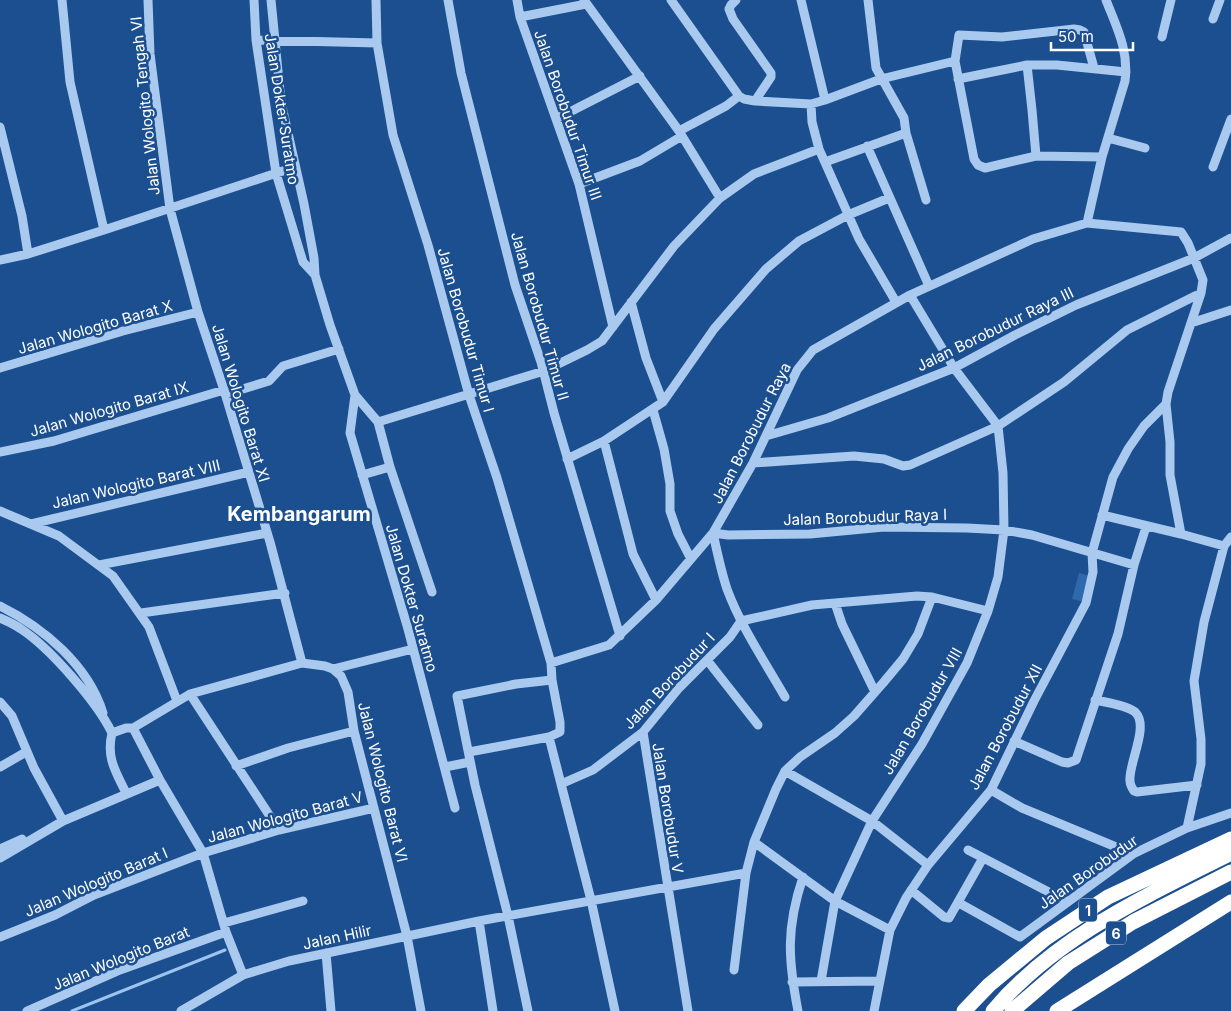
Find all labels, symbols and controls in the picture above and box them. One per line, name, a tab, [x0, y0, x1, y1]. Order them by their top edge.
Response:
street label: Jalan Wologito Tengah VI	[126, 16, 164, 196]
scale bar	[1051, 20, 1134, 52]
street label: Jalan Borobudur Timur III	[530, 27, 606, 203]
text: 50 m	[1058, 27, 1094, 46]
street label: Jalan Dokter Suratmo	[261, 32, 303, 186]
street label: Jalan Borobudur Timur II	[507, 229, 573, 403]
street label: Jalan Borobudur Timur I	[433, 245, 499, 415]
street label: Jalan Borobudur Raya III	[913, 283, 1077, 375]
street label: Jalan Wologito Barat X	[15, 296, 175, 358]
street label: Jalan Wologito Barat XI	[208, 322, 274, 484]
street label: Jalan Borobudur Raya	[707, 359, 795, 507]
street label: Jalan Wologito Barat IX	[27, 377, 191, 441]
street label: Jalan Wologito Barat VIII	[50, 455, 222, 513]
district label: Kembangarum	[227, 502, 371, 526]
street label: Jalan Borobudur Raya I	[783, 505, 947, 529]
street label: Jalan Dokter Suratmo	[382, 522, 442, 674]
street label: Jalan Borobudur I	[619, 629, 719, 733]
street label: Jalan Borobudur VIII	[878, 644, 966, 778]
street label: Jalan Borobudur XII	[964, 661, 1046, 793]
street label: Jalan Wologito Barat VI	[354, 700, 412, 864]
street label: Jalan Borobudur V	[648, 741, 688, 875]
street label: Jalan Wologito Barat V	[205, 787, 365, 847]
street label: Jalan Borobudur	[1035, 830, 1142, 913]
street label: Jalan Wologito Barat I	[21, 843, 171, 921]
road number: 1	[1079, 898, 1097, 922]
street label: Jalan Hilir	[301, 920, 373, 954]
road number: 6	[1106, 921, 1126, 944]
street label: Jalan Wologito Barat	[50, 922, 192, 994]

